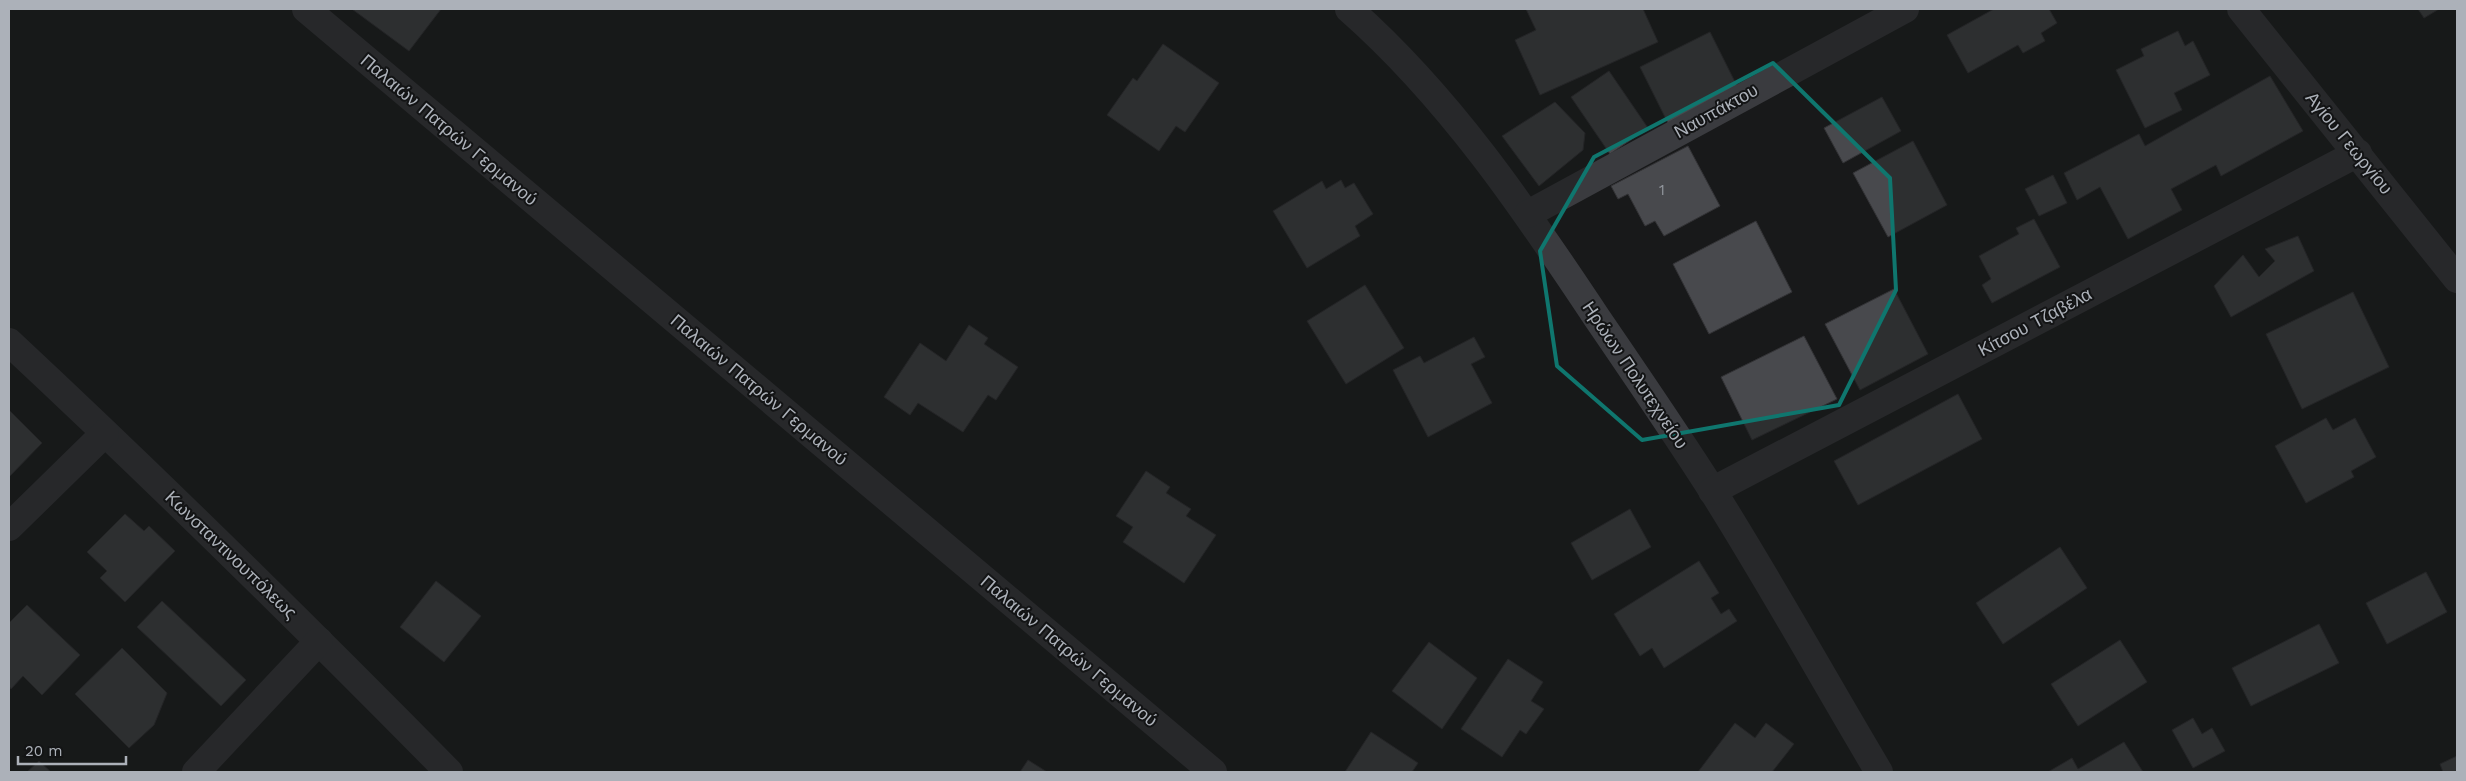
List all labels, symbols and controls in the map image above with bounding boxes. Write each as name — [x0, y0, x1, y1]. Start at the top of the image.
street label: Παλαιών Πατρών Γερμανού — [357, 49, 542, 210]
street label: Ναυπάκτου — [1670, 79, 1761, 142]
street label: Αγίου Γεωργίου — [2302, 87, 2397, 198]
house number: 1 — [1659, 181, 1665, 199]
street label: Κίτσου Τζαβέλα — [1974, 283, 2095, 360]
street label: Ηρώων Πολυτεχνείου — [1578, 297, 1692, 452]
street label: Παλαιών Πατρών Γερμανού — [667, 309, 852, 470]
street label: Κωνσταντινουπόλεως — [161, 486, 302, 623]
street label: Παλαιών Πατρών Γερμανού — [977, 570, 1162, 731]
scale bar — [18, 734, 125, 766]
text: 20 m — [25, 742, 63, 760]

